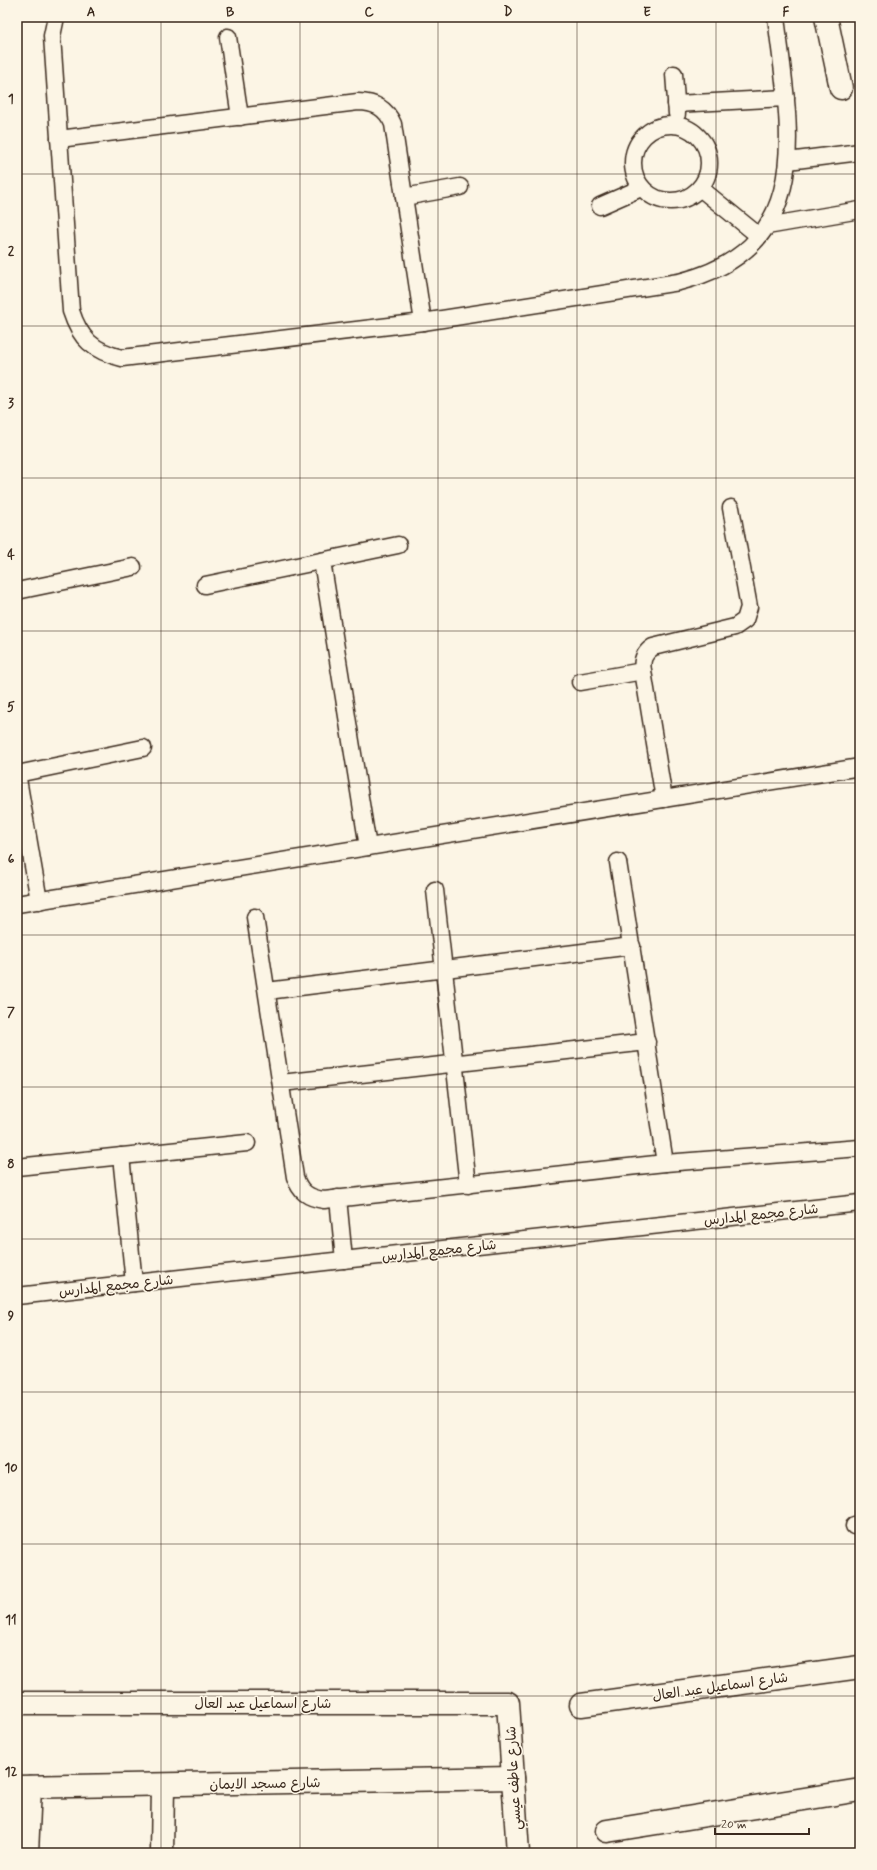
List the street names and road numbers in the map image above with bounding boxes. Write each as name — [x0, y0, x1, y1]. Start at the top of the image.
street label: شارع مجمع المدارس — [703, 1200, 819, 1231]
street label: شارع مجمع المدارس — [381, 1236, 497, 1267]
street label: شارع مجمع المدارس — [58, 1271, 174, 1302]
street label: شارع اسماعيل عبد العال — [651, 1669, 789, 1705]
street label: شارع اسماعيل عبد العال — [195, 1695, 331, 1713]
street label: شارع عاطف عيسي — [502, 1725, 529, 1830]
street label: شارع مسجد الايمان — [209, 1774, 321, 1794]

